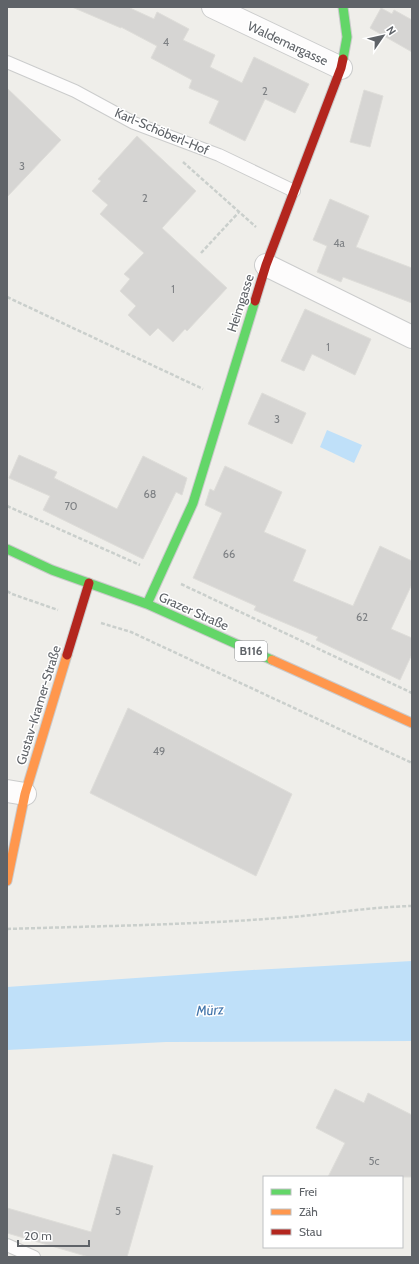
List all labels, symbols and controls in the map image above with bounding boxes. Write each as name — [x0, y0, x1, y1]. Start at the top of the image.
north arrow — [363, 16, 403, 56]
street label: Waldemargasse — [245, 17, 331, 69]
text: N — [383, 23, 399, 38]
house number: 4 — [163, 35, 170, 49]
house number: 2 — [262, 84, 268, 98]
street label: Karl-Schöberl-Hof — [112, 104, 212, 158]
house number: 3 — [19, 159, 25, 173]
house number: 2 — [142, 191, 148, 205]
house number: 4a — [333, 236, 346, 250]
street label: Heimgasse — [223, 272, 257, 334]
house number: 1 — [171, 282, 175, 296]
house number: 1 — [326, 340, 330, 354]
house number: 3 — [274, 412, 280, 426]
house number: 68 — [144, 487, 156, 501]
house number: 70 — [64, 499, 78, 513]
house number: 66 — [223, 547, 235, 561]
street label: Grazer Straße — [157, 588, 232, 634]
house number: 62 — [356, 610, 368, 624]
road number: B116 — [235, 641, 267, 661]
street label: Gustav-Kramer-Straße — [12, 643, 64, 767]
house number: 49 — [153, 744, 165, 758]
water label: Mürz — [195, 1000, 225, 1020]
house number: 5c — [369, 1154, 379, 1168]
legend — [263, 1176, 403, 1248]
text: Frei — [299, 1184, 317, 1199]
house number: 5 — [115, 1204, 121, 1218]
text: Zäh — [299, 1204, 318, 1219]
scale bar — [18, 1222, 89, 1248]
text: Stau — [299, 1224, 322, 1239]
text: 20 m — [24, 1228, 52, 1243]

